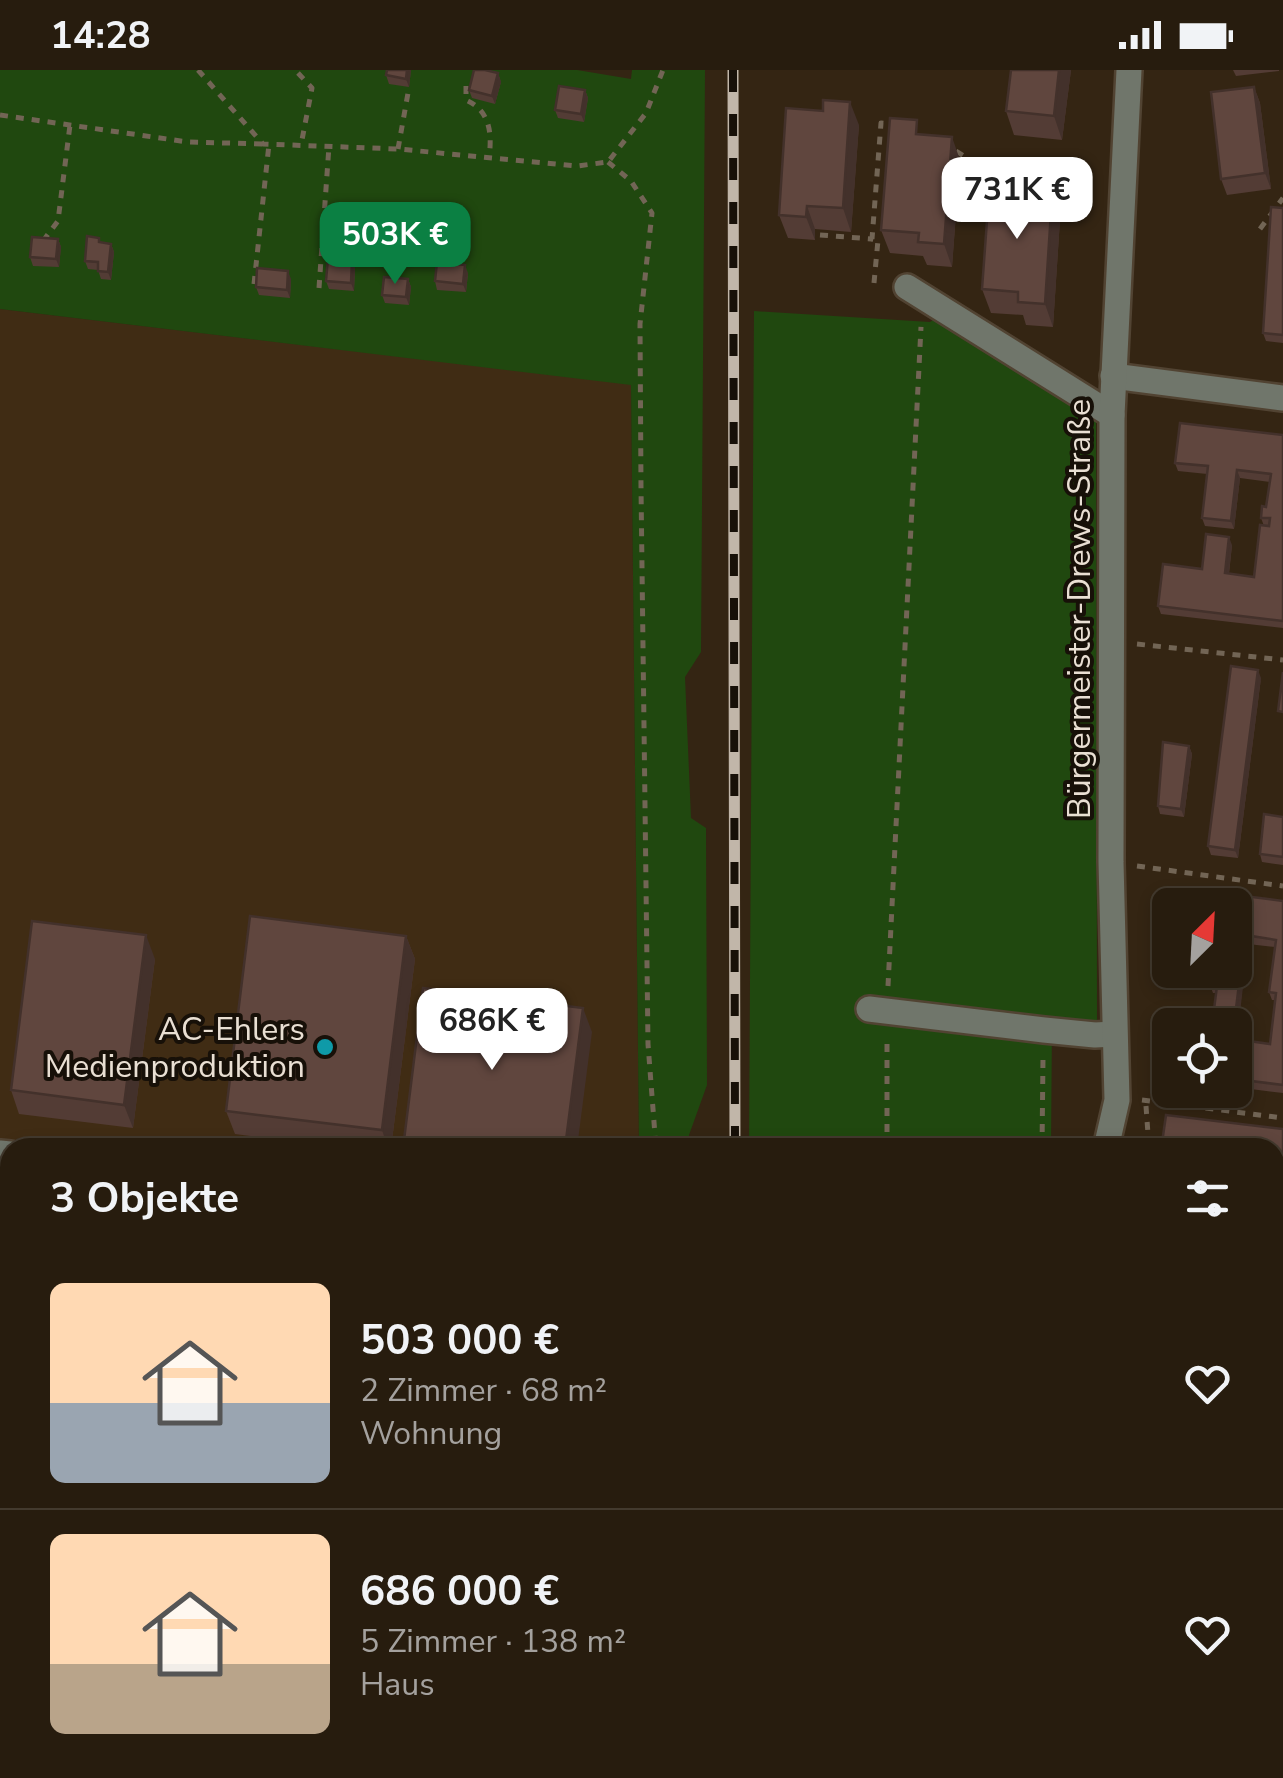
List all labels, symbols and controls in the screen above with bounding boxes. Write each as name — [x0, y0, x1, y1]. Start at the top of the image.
text: 14:28 — [50, 10, 151, 61]
pin: 731K € — [936, 157, 1098, 242]
text: 731K € — [964, 168, 1070, 211]
pin: 503K € — [314, 202, 476, 287]
text: 503K € — [342, 213, 448, 256]
street label: Bürgermeister-Drews-Straße — [1058, 399, 1101, 819]
north arrow — [1152, 888, 1252, 988]
map controls — [1152, 888, 1252, 1108]
pin: 686K € — [411, 988, 573, 1073]
text: 686K € — [439, 999, 545, 1042]
place label: AC-Ehlers Medienproduktion — [45, 1008, 305, 1088]
button: locate — [1152, 1008, 1252, 1108]
marker: AC-Ehlers Medienproduktion — [314, 1036, 336, 1058]
text: 3 Objekte — [50, 1170, 239, 1227]
icon: filters — [1180, 1171, 1235, 1226]
text: 503 000 € — [360, 1312, 559, 1369]
icon: home — [130, 1323, 250, 1443]
icon: heart — [1180, 1356, 1235, 1411]
text: 2 Zimmer · 68 m² — [360, 1369, 607, 1412]
text: Wohnung — [360, 1412, 502, 1455]
text: 686 000 € — [360, 1563, 559, 1620]
icon: home — [130, 1574, 250, 1694]
icon: heart — [1180, 1607, 1235, 1662]
text: 5 Zimmer · 138 m² — [360, 1620, 626, 1663]
text: Haus — [360, 1663, 435, 1706]

